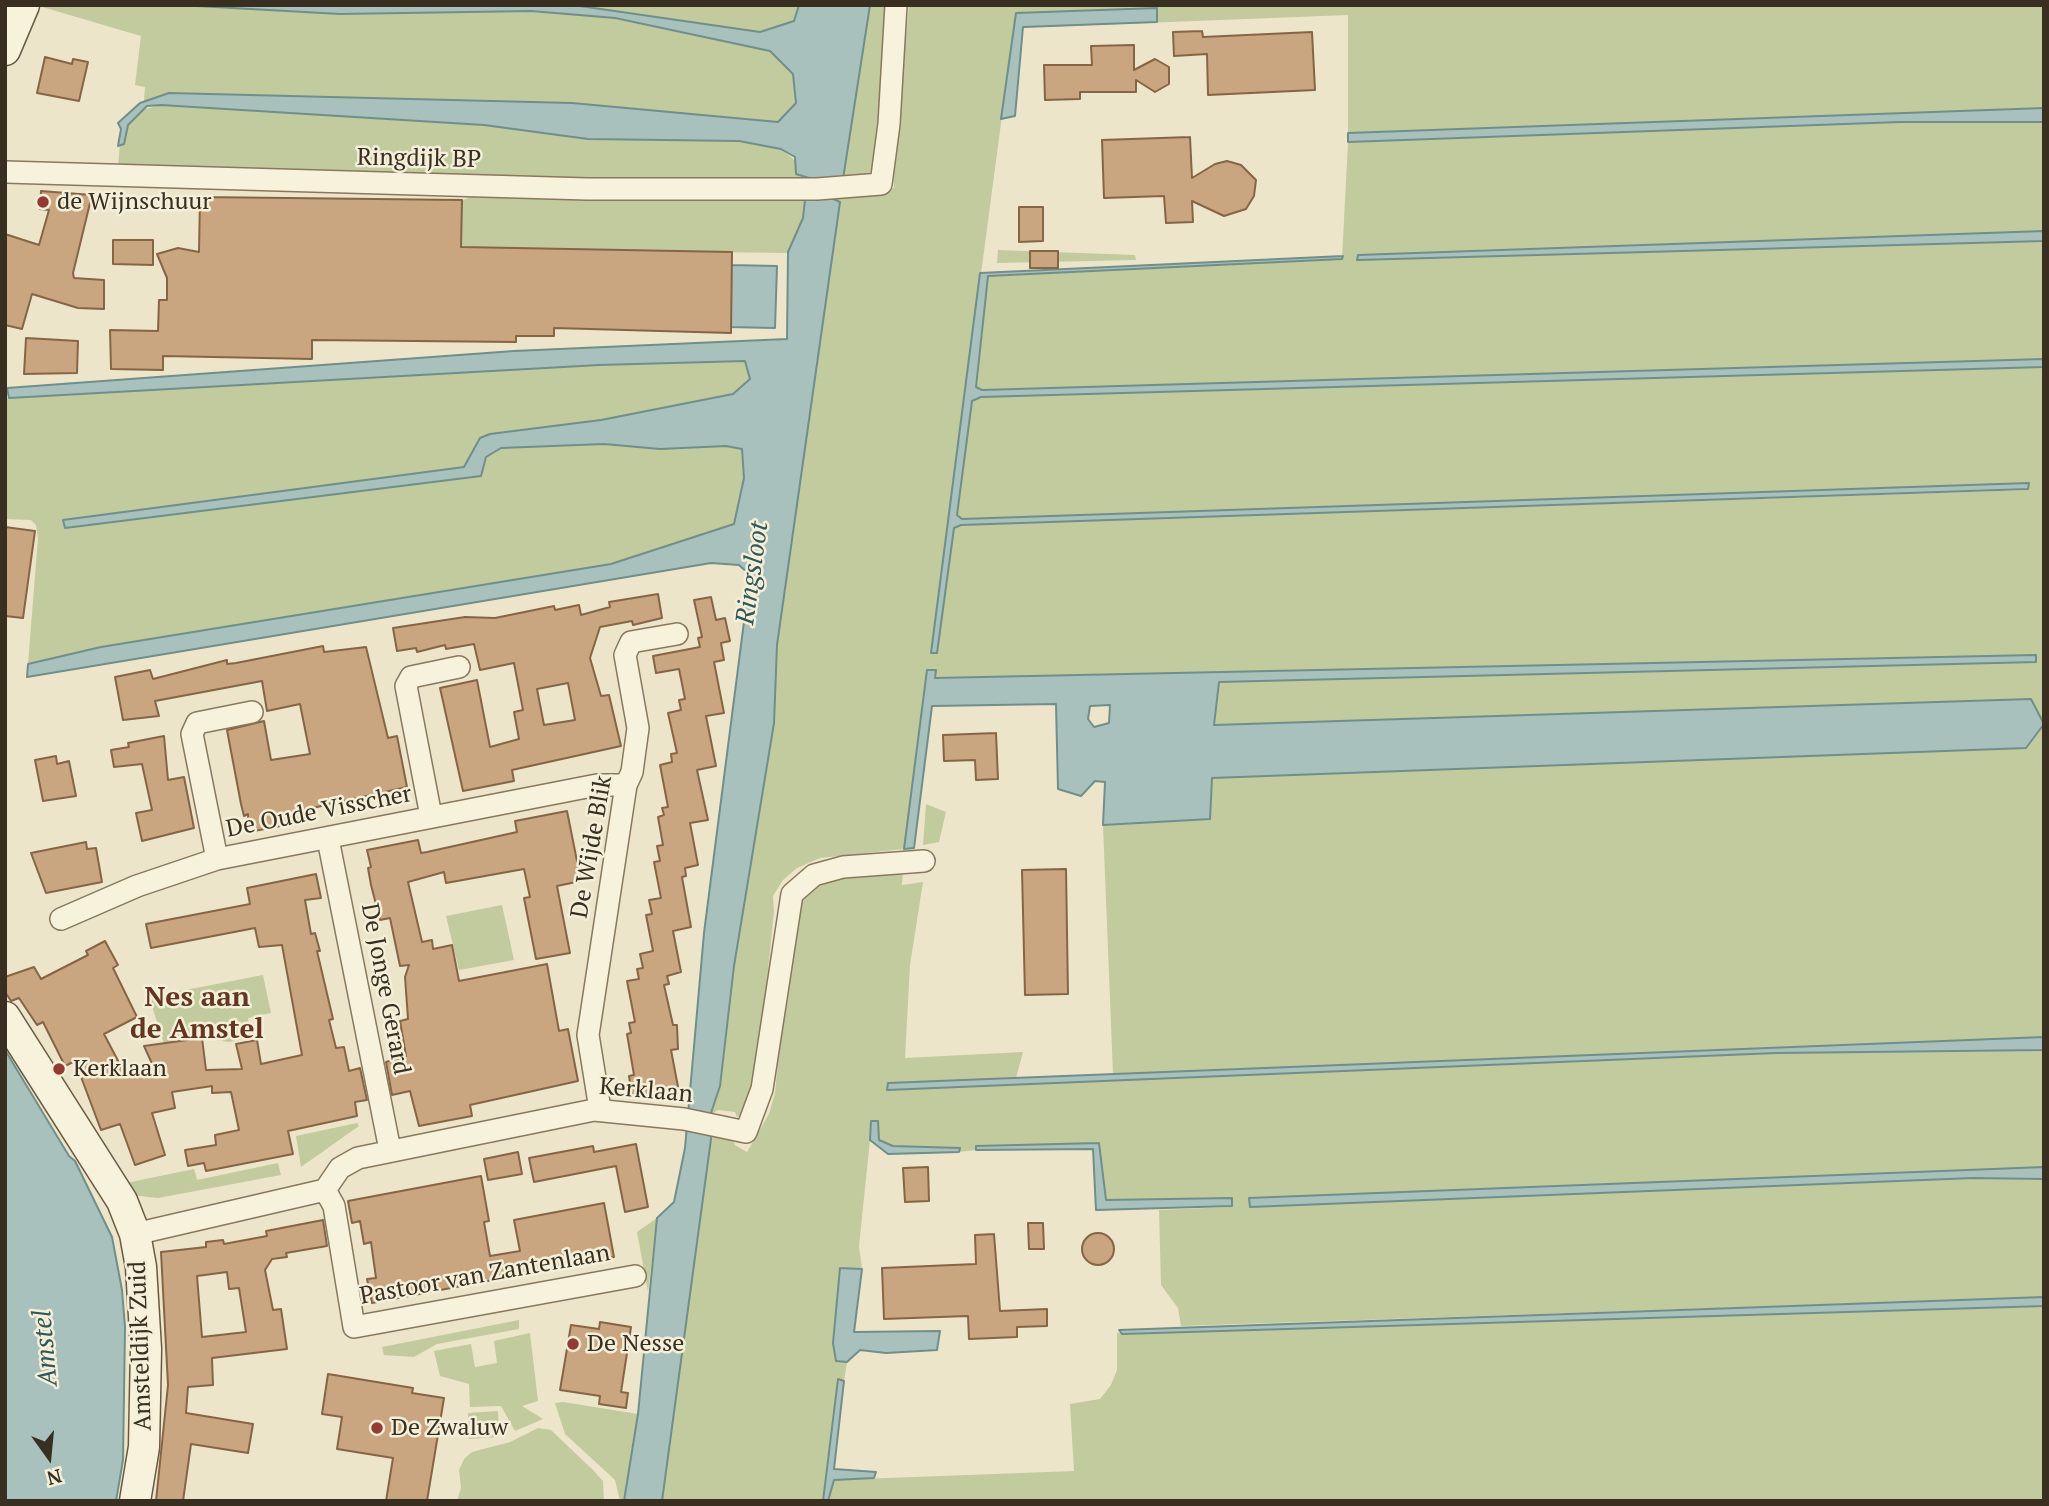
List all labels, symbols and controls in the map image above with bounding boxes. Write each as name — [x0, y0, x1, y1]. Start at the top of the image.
street label: Ringdijk BP — [357, 144, 481, 174]
place label: de Wijnschuur — [57, 188, 211, 216]
marker: de Wijnschuur — [35, 194, 51, 210]
water label: Ringsloot — [730, 519, 776, 627]
street label: De Wijde Blik — [565, 773, 619, 921]
street label: De Oude Visscher — [224, 780, 414, 844]
street label: De Jonge Gerard — [354, 901, 416, 1077]
district label: Nes aan de Amstel — [130, 981, 264, 1047]
place label: Kerklaan — [73, 1055, 167, 1083]
marker: Kerklaan — [51, 1061, 67, 1077]
street label: Kerklaan — [598, 1073, 694, 1109]
street label: Pastoor van Zantenlaan — [358, 1239, 612, 1311]
street label: Amsteldijk Zuid — [124, 1260, 158, 1432]
water label: Amstel — [27, 1309, 65, 1387]
place label: De Nesse — [587, 1330, 684, 1358]
marker: De Nesse — [565, 1336, 581, 1352]
place label: De Zwaluw — [391, 1414, 508, 1442]
marker: De Zwaluw — [369, 1420, 385, 1436]
north arrow — [14, 1422, 84, 1492]
text: N — [44, 1464, 65, 1492]

